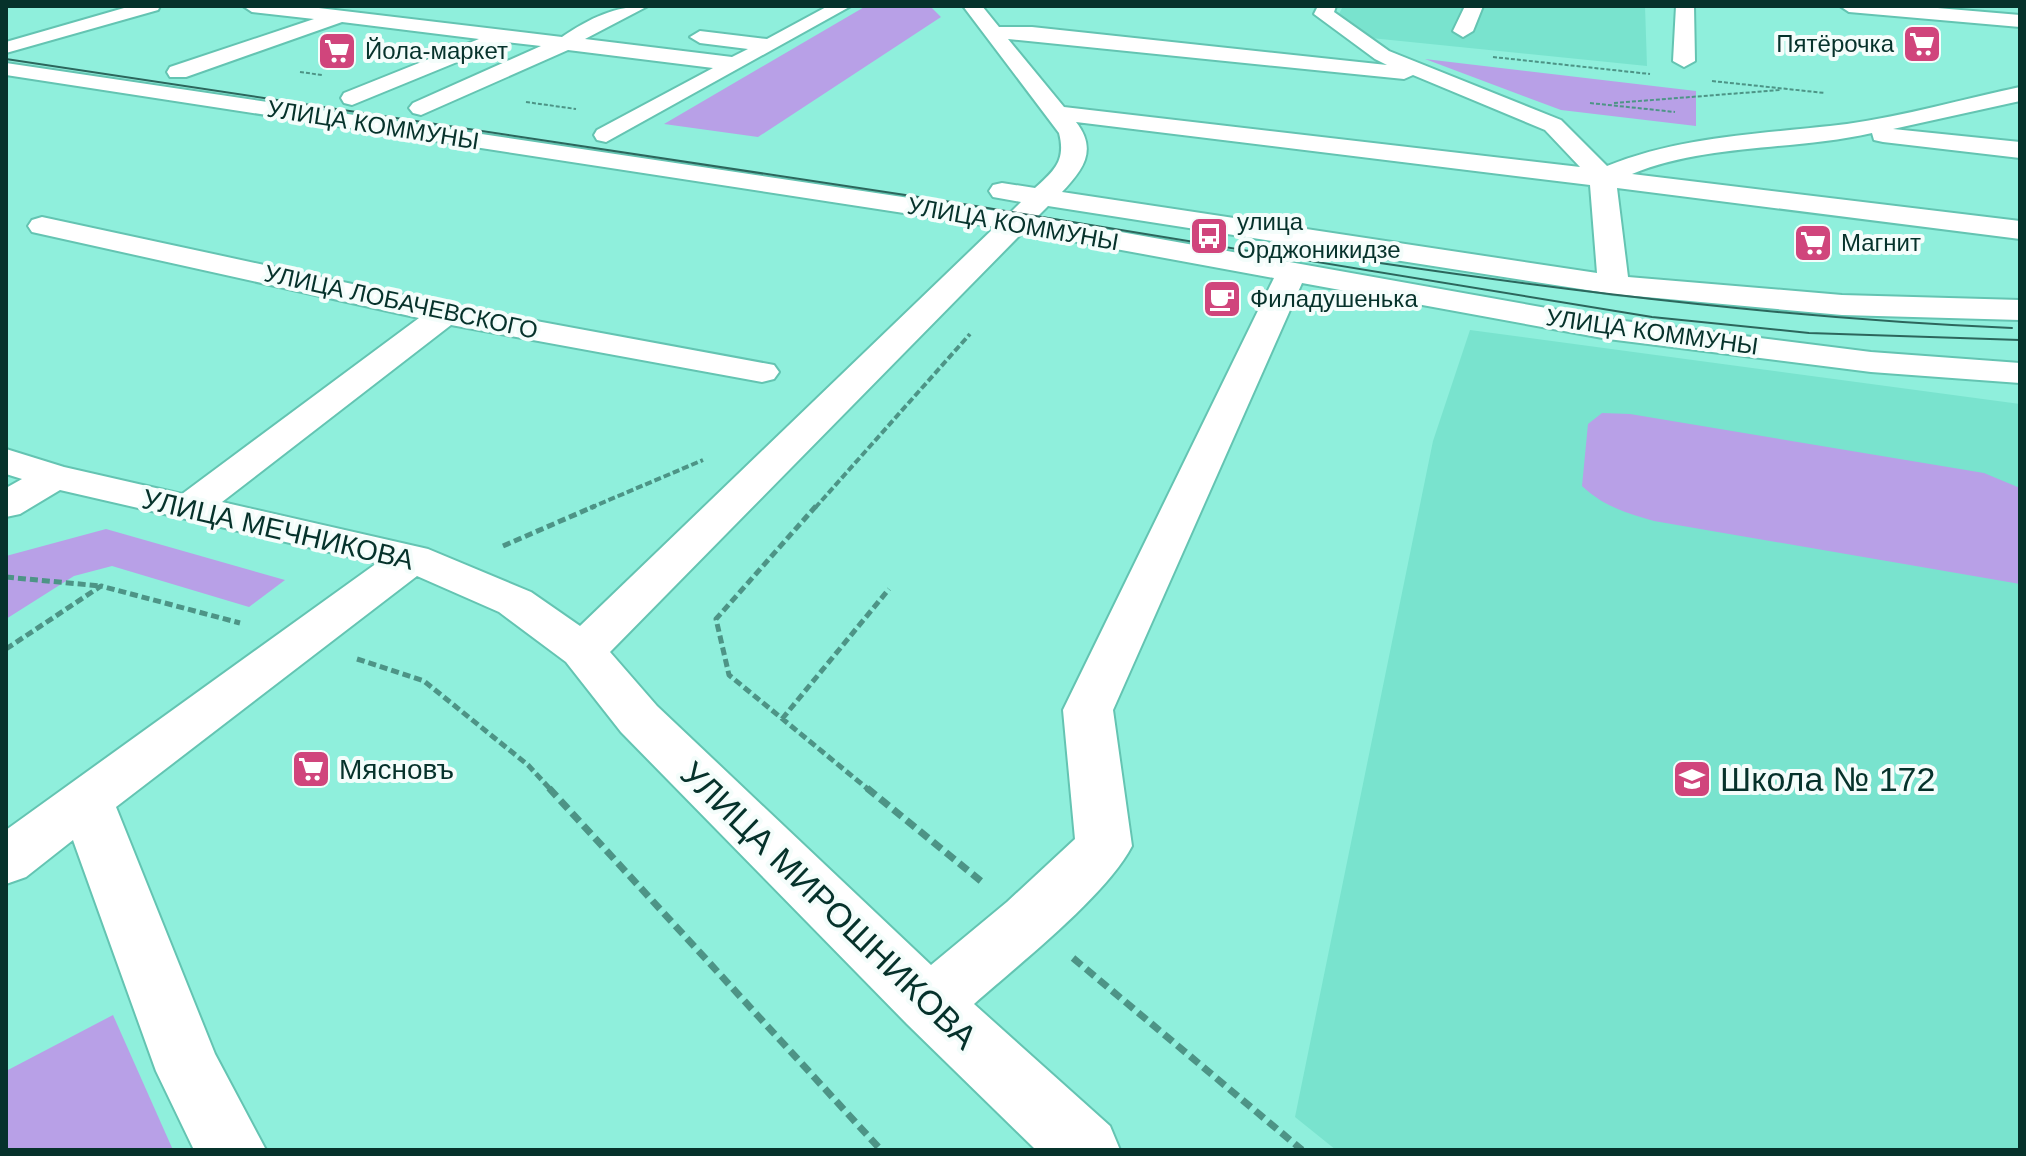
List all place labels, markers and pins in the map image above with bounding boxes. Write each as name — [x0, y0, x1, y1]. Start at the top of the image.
supermarket icon: Пятёрочка — [1901, 23, 1943, 65]
supermarket icon: Йола-маркет — [316, 30, 358, 72]
place label: Пятёрочка — [1776, 30, 1895, 57]
place label: Йола-маркет — [365, 37, 508, 64]
place label: улица Орджоникидзе — [1237, 208, 1401, 263]
bus stop icon: улица Орджоникидзе — [1188, 215, 1230, 257]
supermarket icon: Магнит — [1792, 222, 1834, 264]
place label: Магнит — [1841, 229, 1921, 256]
cafe icon: Филадушенька — [1201, 278, 1243, 320]
place label: Филадушенька — [1250, 285, 1418, 312]
supermarket icon: Мясновъ — [290, 748, 332, 790]
place label: Мясновъ — [339, 754, 454, 785]
school or university icon: Школа № 172 — [1671, 758, 1713, 800]
place label: Школа № 172 — [1720, 760, 1935, 798]

